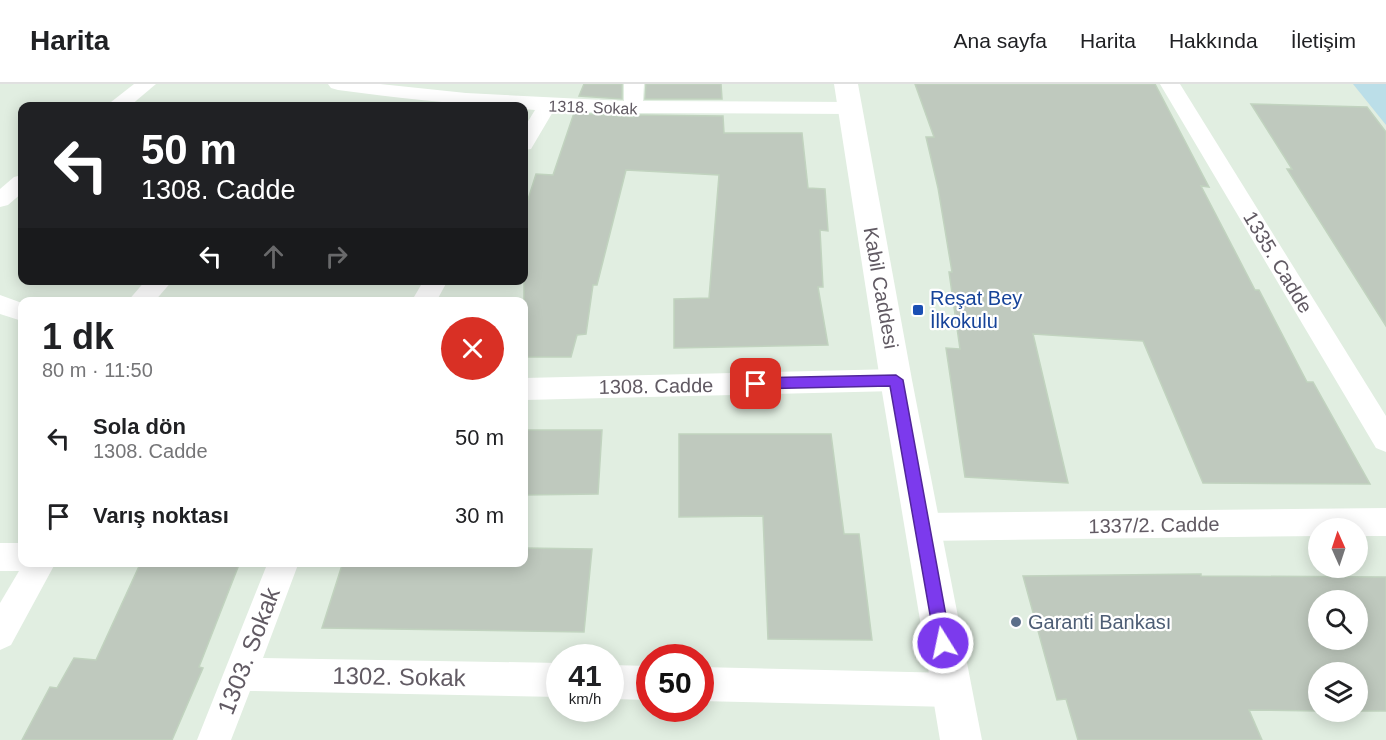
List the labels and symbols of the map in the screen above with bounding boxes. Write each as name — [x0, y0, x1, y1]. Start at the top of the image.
street label: 1318. Sokak — [548, 97, 639, 118]
street label: 1335. Cadde — [1239, 207, 1317, 317]
street label: Kabil Caddesi — [859, 225, 903, 351]
place label: Reşat Bey İlkokulu — [930, 287, 1022, 332]
marker: Reşat Bey İlkokulu — [911, 303, 925, 317]
pin — [730, 358, 781, 409]
street label: 1308. Cadde — [599, 374, 713, 398]
street label: 1337/2. Cadde — [1088, 513, 1220, 537]
north arrow — [1308, 518, 1368, 578]
street label: 1303. Sokak — [212, 583, 285, 718]
position arrow — [911, 611, 975, 675]
place label: Garanti Bankası — [1028, 611, 1171, 633]
marker: Garanti Bankası — [1009, 615, 1023, 629]
speed limit sign: 50 — [636, 644, 714, 722]
street label: 1302. Sokak — [332, 662, 467, 691]

